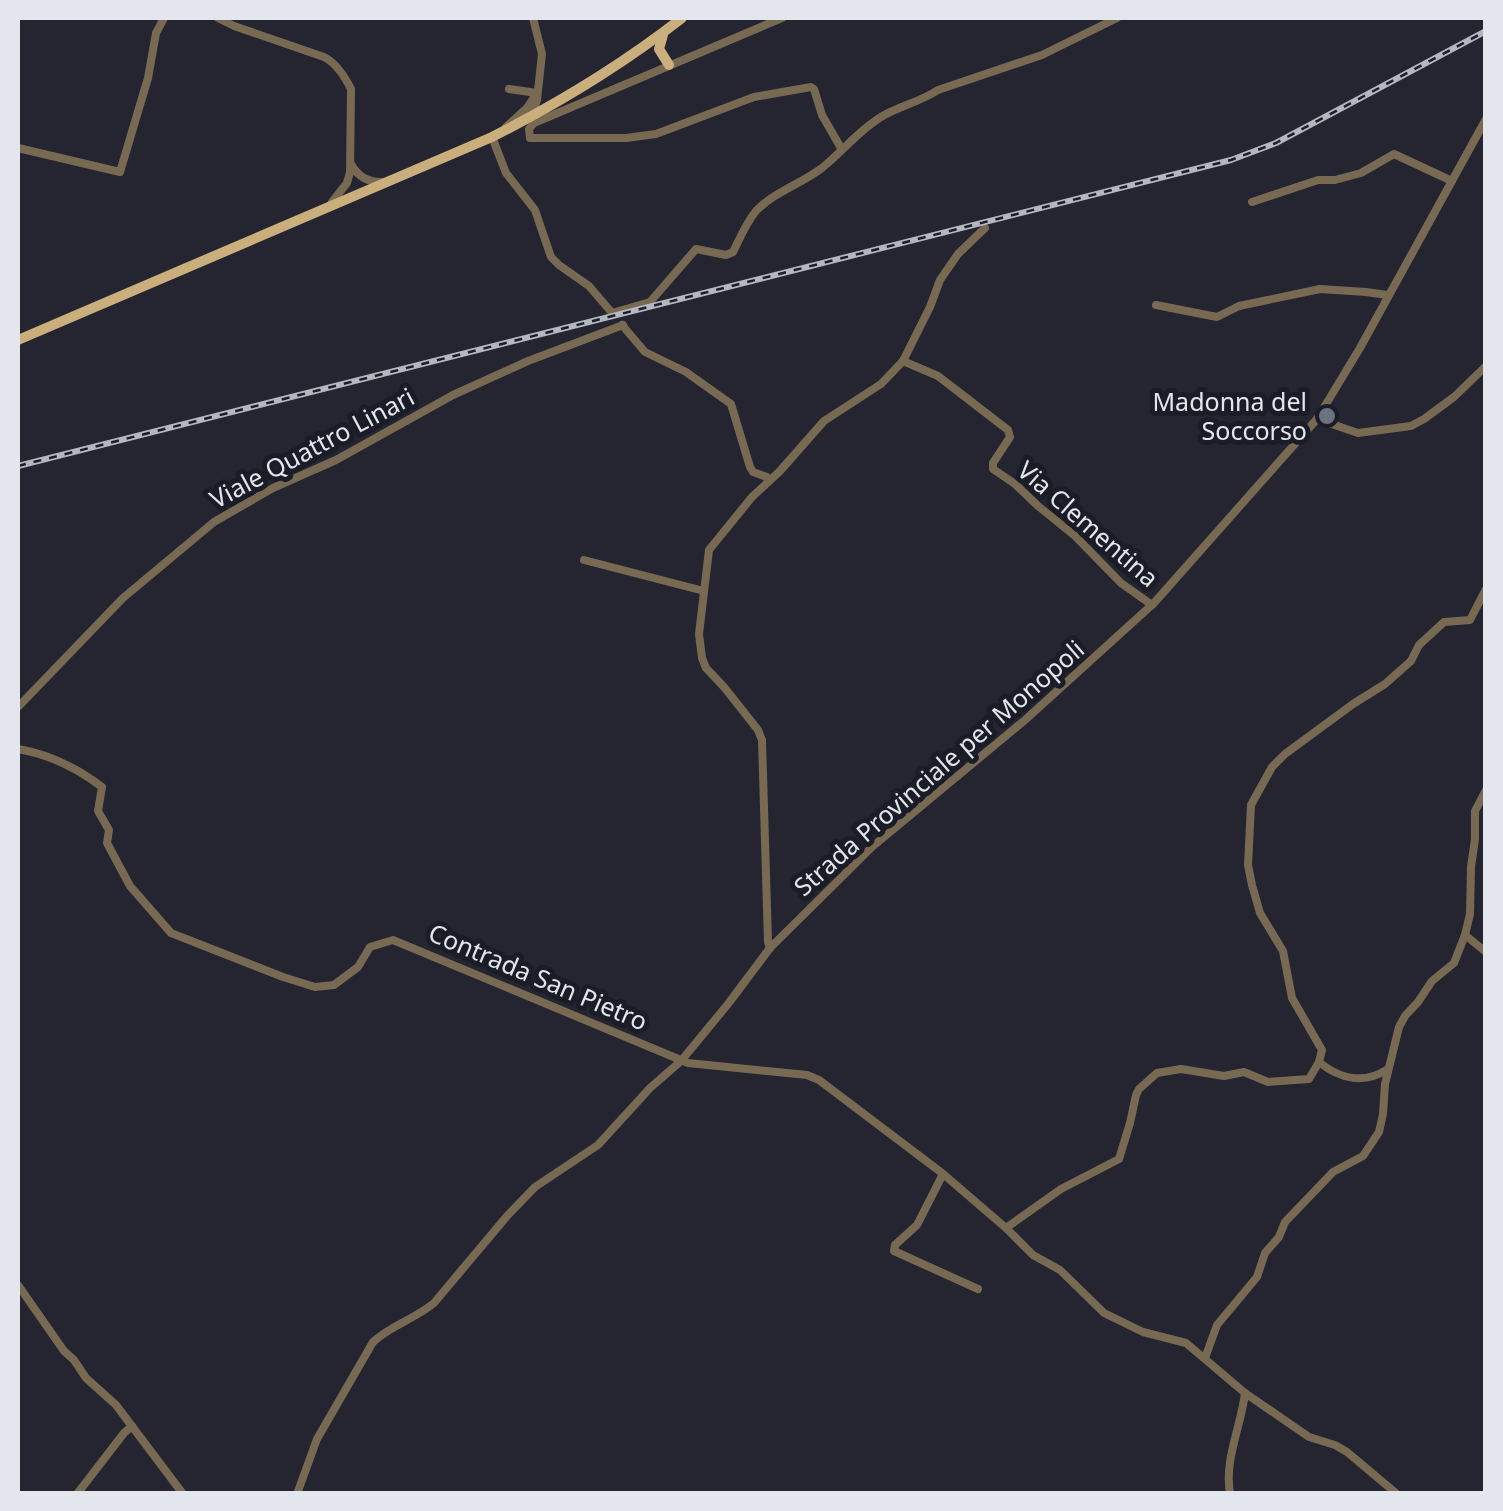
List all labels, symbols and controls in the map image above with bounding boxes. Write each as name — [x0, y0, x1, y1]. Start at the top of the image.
street label: Viale Quattro Linari — [203, 379, 420, 515]
place label: Madonna del Soccorso — [1152, 384, 1307, 447]
marker: Madonna del Soccorso — [1316, 405, 1338, 427]
street label: Via Clementina — [1011, 453, 1166, 594]
street label: Strada Provinciale per Monopoli — [786, 632, 1091, 903]
street label: Contrada San Pietro — [424, 915, 653, 1038]

